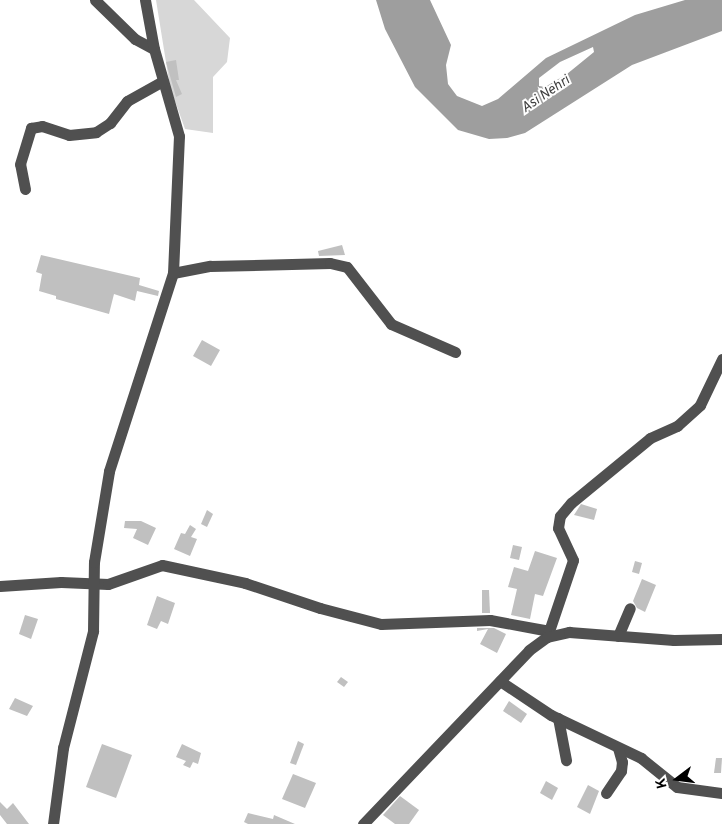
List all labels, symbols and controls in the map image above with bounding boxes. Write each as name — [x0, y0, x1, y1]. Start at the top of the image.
water label: Asi Nehri — [519, 73, 573, 117]
north arrow — [652, 754, 702, 804]
text: K — [653, 776, 672, 790]

